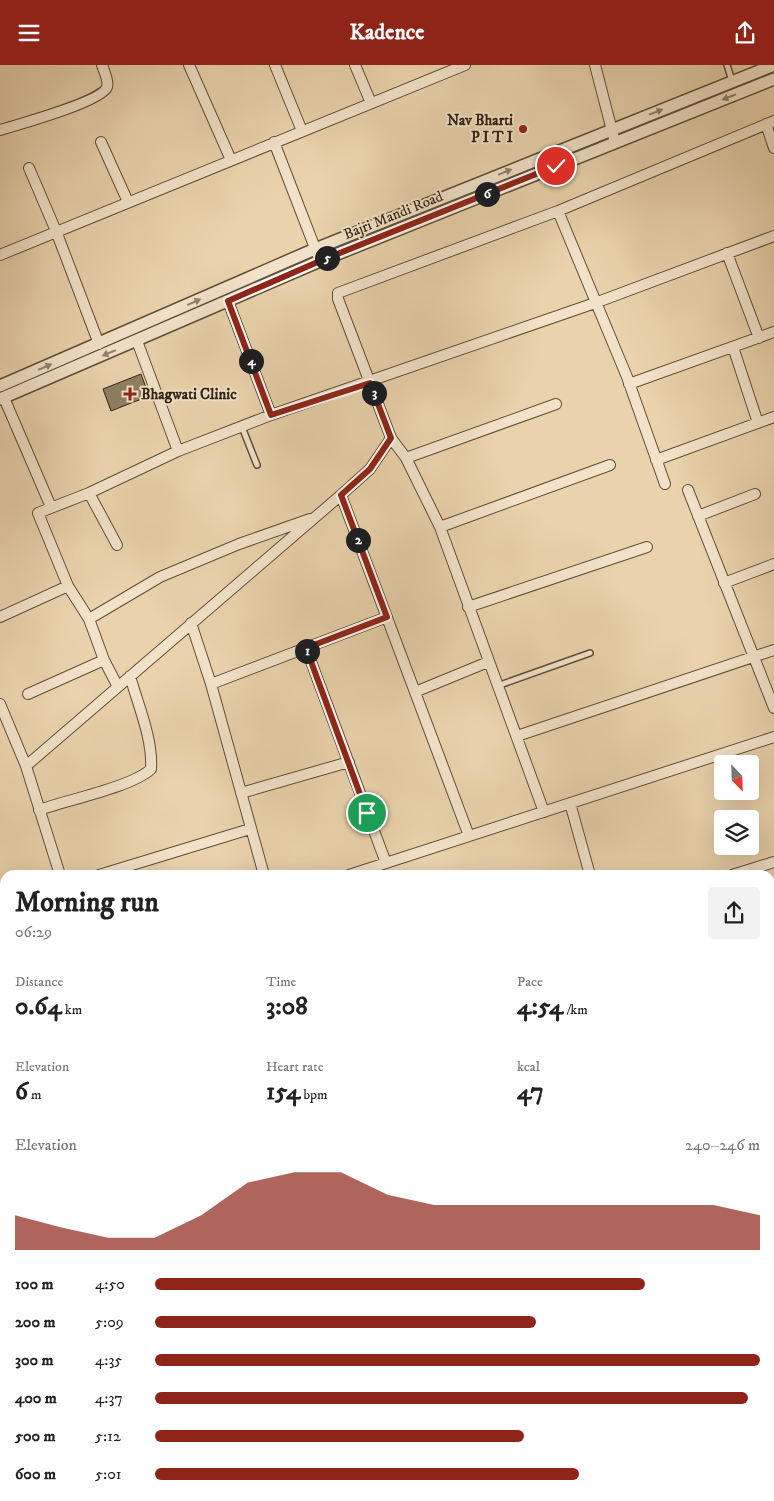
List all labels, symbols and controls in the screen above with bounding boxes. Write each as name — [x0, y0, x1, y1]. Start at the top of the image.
icon: menu — [15, 19, 43, 47]
text: Kadence — [350, 19, 424, 46]
icon: share — [731, 19, 759, 47]
one-way arrow — [721, 94, 736, 101]
one-way arrow — [649, 108, 664, 116]
place label: Nav Bharti P I T I — [447, 111, 513, 147]
marker: Nav Bharti P I T I — [517, 123, 529, 135]
pin — [535, 145, 577, 187]
icon: check — [542, 152, 570, 180]
one-way arrow — [498, 168, 513, 176]
pin: 6 — [474, 181, 500, 207]
text: 6 — [484, 185, 491, 203]
street label: Bajri Mandi Road — [341, 187, 446, 244]
pin: 5 — [314, 245, 340, 271]
text: 5 — [324, 249, 331, 267]
one-way arrow — [187, 298, 201, 306]
pin: 4 — [238, 349, 264, 373]
one-way arrow — [102, 350, 117, 357]
text: 4 — [247, 352, 256, 370]
one-way arrow — [38, 362, 52, 370]
pin: 3 — [362, 381, 386, 405]
text: 3 — [372, 384, 377, 402]
place label: Bhagwati Clinic — [141, 385, 237, 404]
marker: Bhagwati Clinic — [123, 387, 137, 401]
pin: 2 — [346, 527, 370, 553]
text: 2 — [355, 531, 362, 549]
pin: 1 — [294, 639, 320, 663]
text: 1 — [305, 642, 310, 660]
north arrow — [714, 755, 759, 800]
map controls — [714, 755, 759, 855]
pin — [346, 792, 388, 834]
icon: arrive — [353, 799, 381, 827]
button: layers — [714, 810, 759, 855]
text: Morning run — [15, 885, 159, 920]
button: share — [708, 887, 760, 939]
text: 06:29 — [15, 922, 52, 942]
text: Distance — [15, 973, 63, 991]
text: Time — [266, 973, 296, 991]
text: Pace — [517, 973, 543, 991]
text: 0.64 — [15, 991, 62, 1022]
text: 3:08 — [266, 991, 308, 1022]
text: 4:54 — [517, 991, 563, 1022]
text: km — [62, 1001, 82, 1019]
text: /km — [563, 1001, 588, 1019]
text: Elevation — [15, 1058, 69, 1076]
text: Heart rate — [266, 1058, 323, 1076]
text: kcal — [517, 1058, 540, 1076]
text: 6 — [15, 1076, 28, 1107]
text: 154 — [266, 1076, 301, 1107]
text: 47 — [517, 1076, 544, 1107]
text: m — [28, 1086, 42, 1104]
text: bpm — [301, 1086, 328, 1104]
text: Elevation — [15, 1135, 77, 1155]
text: 240–246 m — [685, 1135, 760, 1155]
text: 100 m — [15, 1274, 54, 1294]
text: 4:50 — [95, 1274, 125, 1294]
text: 200 m — [15, 1312, 56, 1332]
text: 5:09 — [95, 1312, 124, 1332]
text: 300 m — [15, 1350, 54, 1370]
text: 4:35 — [95, 1350, 122, 1370]
text: 400 m — [15, 1388, 57, 1408]
text: 4:37 — [95, 1388, 123, 1408]
text: 500 m — [15, 1426, 56, 1446]
text: 5:12 — [95, 1426, 121, 1446]
text: 600 m — [15, 1464, 56, 1484]
text: 5:01 — [95, 1464, 122, 1484]

